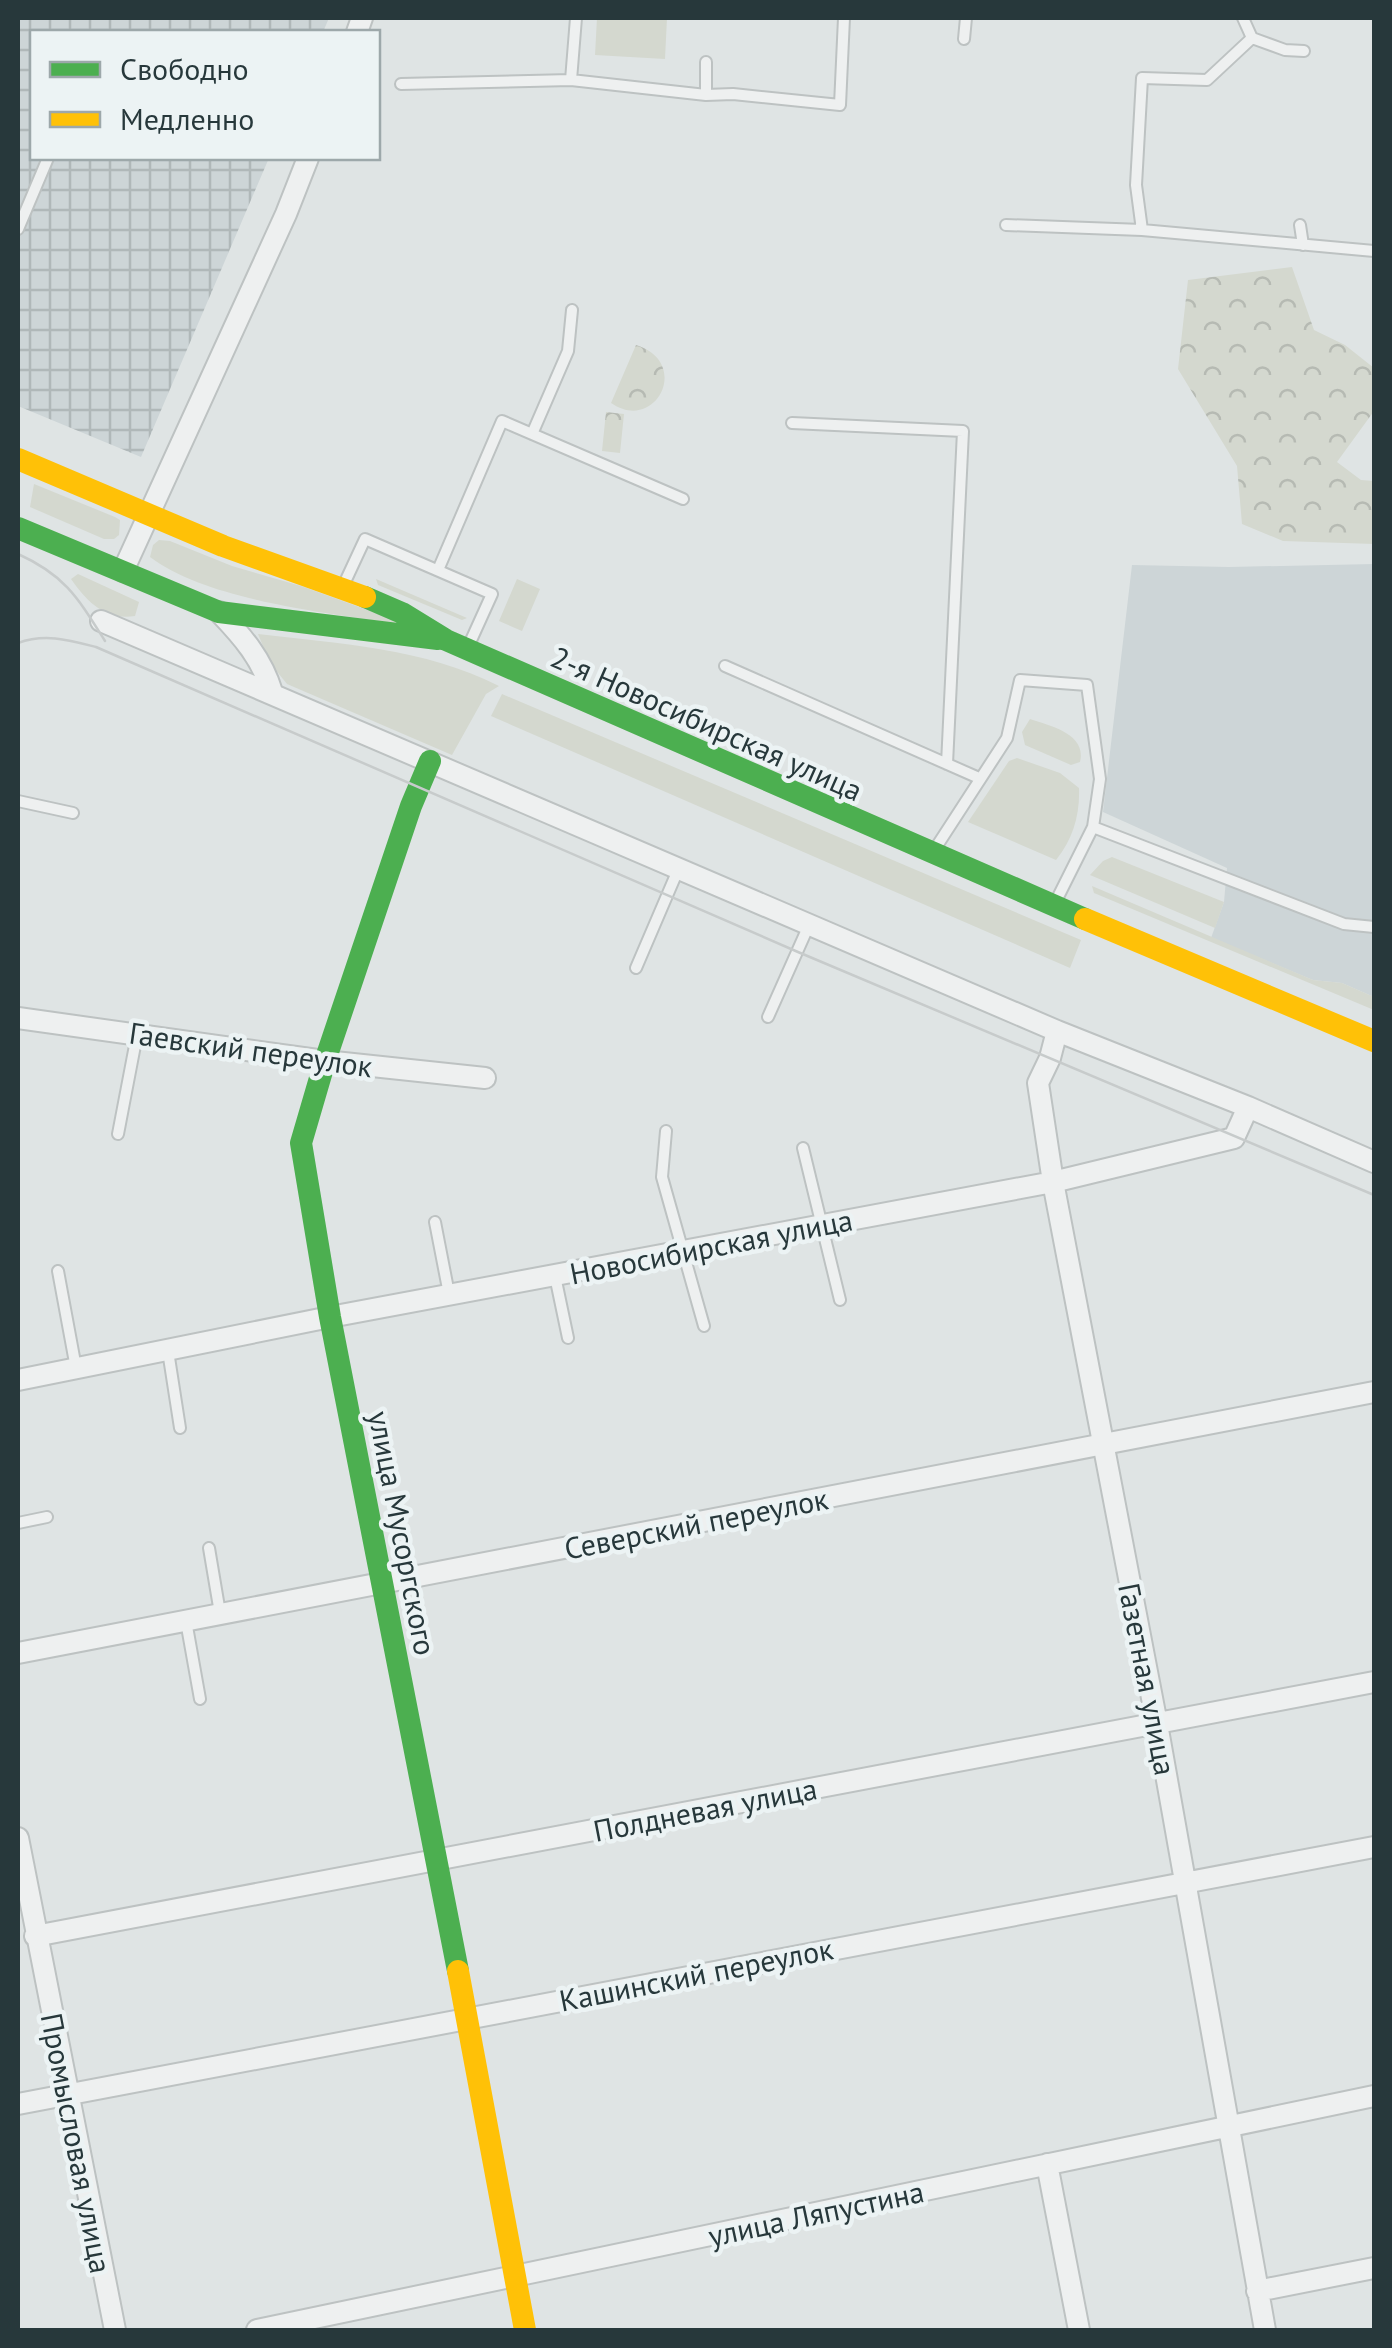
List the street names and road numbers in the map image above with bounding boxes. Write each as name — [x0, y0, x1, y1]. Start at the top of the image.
street label: 2-я Новосибирская улица — [545, 637, 869, 809]
street label: Гаевский переулок — [127, 1013, 376, 1085]
street label: Новосибирская улица — [566, 1199, 856, 1293]
street label: улица Мусоргского — [360, 1408, 446, 1658]
street label: Северский переулок — [561, 1478, 832, 1568]
street label: Газетная улица — [1110, 1580, 1186, 1778]
street label: Полдневая улица — [590, 1768, 820, 1850]
street label: Кашинский переулок — [556, 1928, 837, 2020]
street label: Промысловая улица — [33, 2010, 121, 2276]
street label: улица Ляпустина — [705, 2171, 927, 2255]

